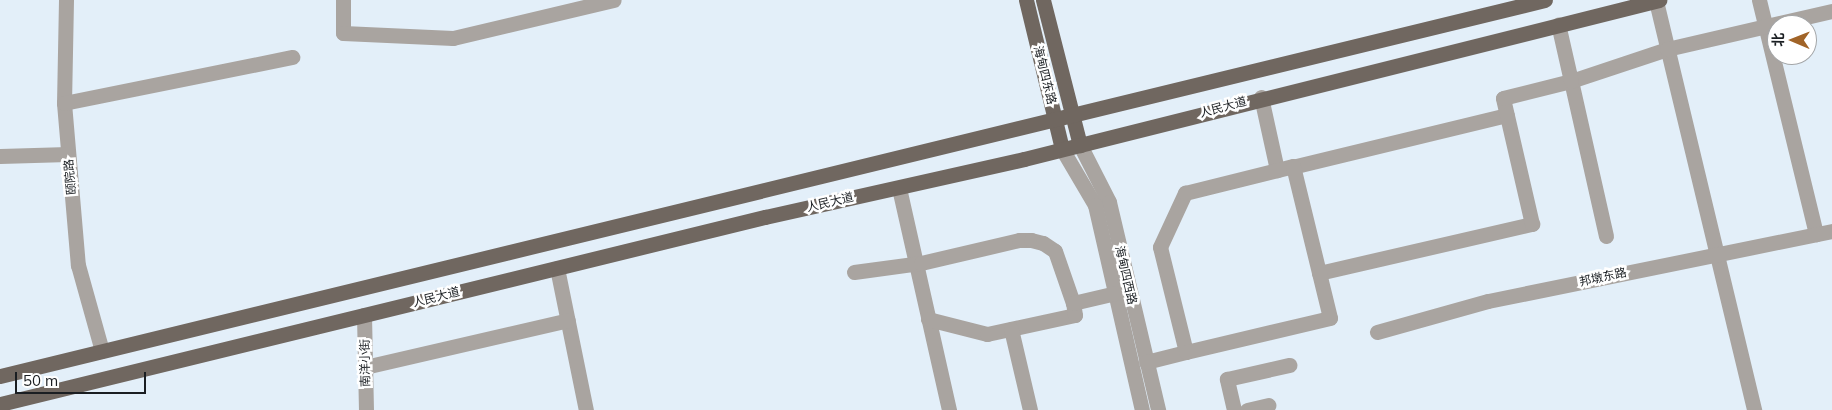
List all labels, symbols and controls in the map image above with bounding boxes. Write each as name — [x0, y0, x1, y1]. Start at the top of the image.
north arrow — [1767, 15, 1817, 65]
text: 北 — [1769, 33, 1787, 47]
street label: 海甸四东路 — [1031, 44, 1059, 106]
street label: 人民大道 — [1198, 94, 1248, 120]
street label: 颐院路 — [61, 158, 79, 196]
street label: 人民大道 — [805, 190, 855, 214]
street label: 海甸四西路 — [1112, 244, 1140, 306]
street label: 邦墩东路 — [1578, 265, 1628, 289]
street label: 人民大道 — [411, 284, 461, 310]
street label: 南洋小街 — [357, 339, 373, 387]
scale bar — [18, 362, 149, 394]
text: 50 m — [23, 371, 58, 390]

